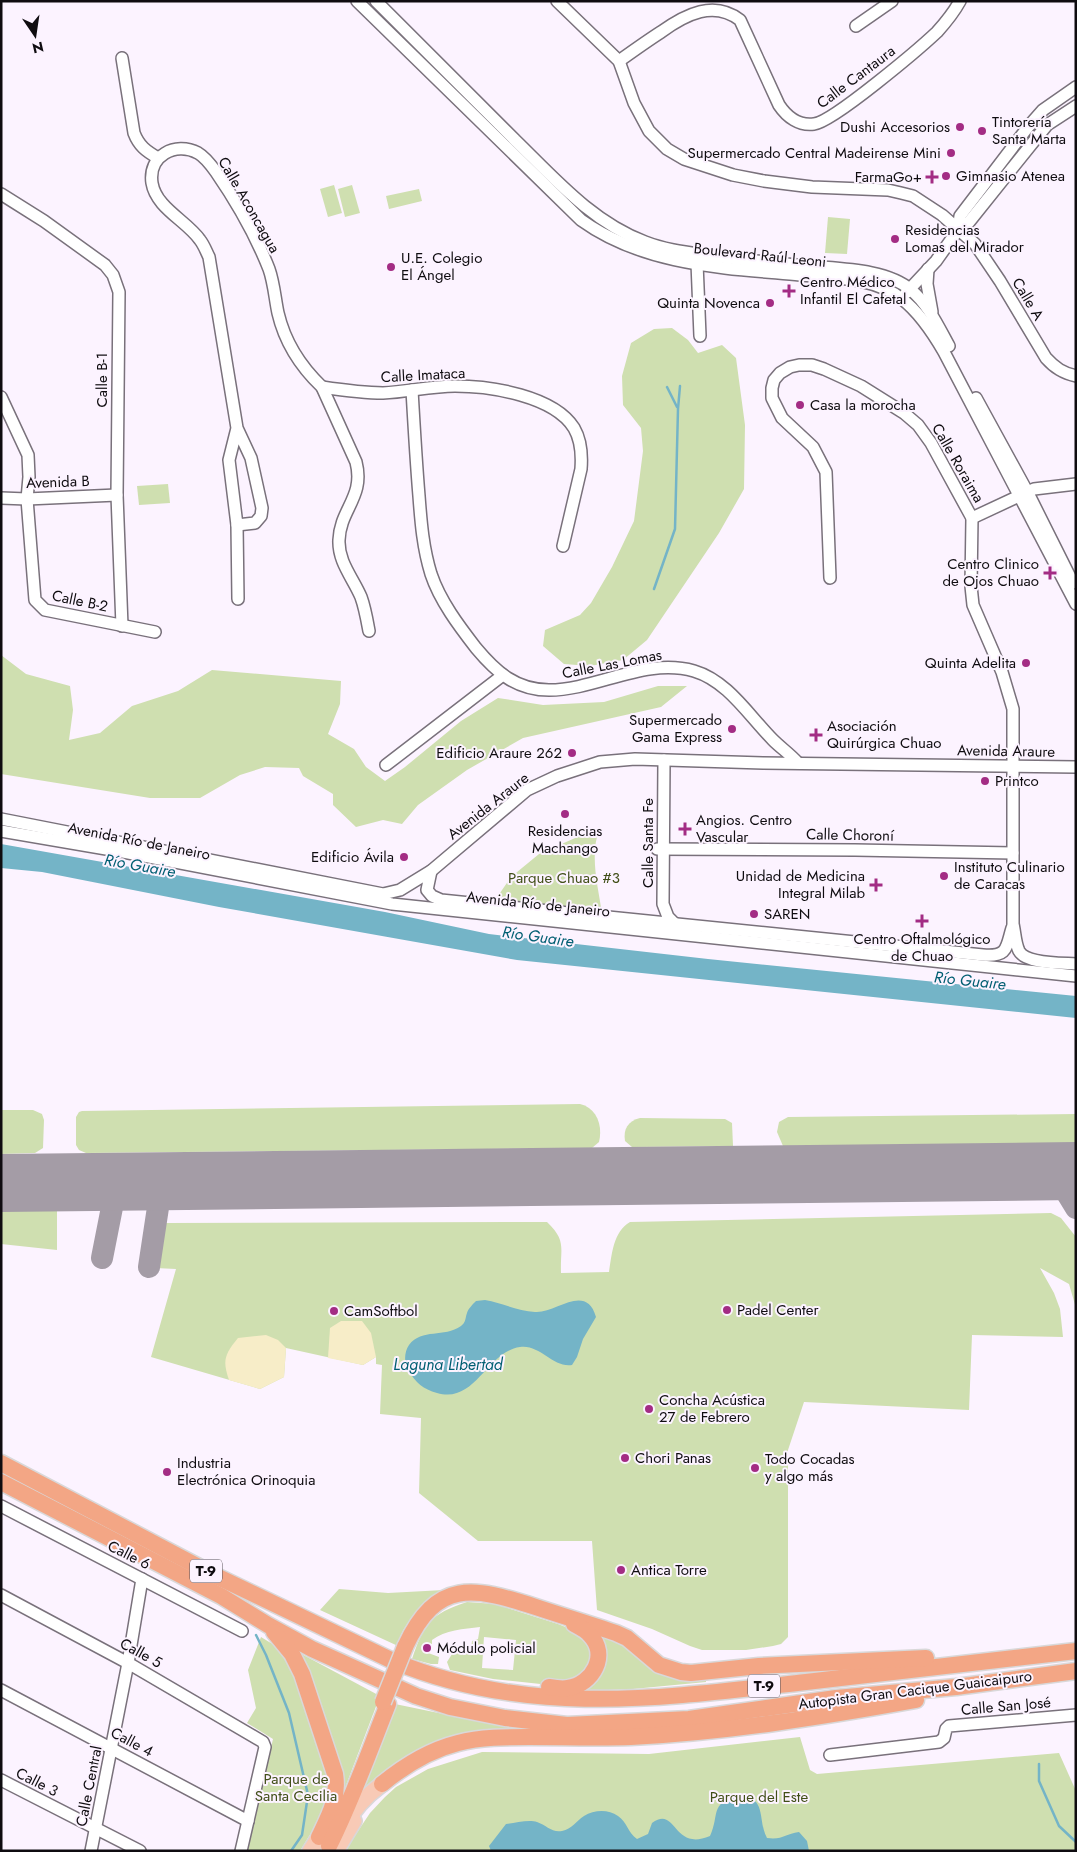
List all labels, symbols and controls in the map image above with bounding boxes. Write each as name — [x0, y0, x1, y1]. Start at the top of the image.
north arrow — [10, 10, 60, 60]
text: N — [30, 37, 46, 59]
street label: Calle Cantaura — [812, 40, 900, 114]
place label: Tintorería Santa Marta — [992, 111, 1066, 150]
place label: Dushi Accesorios — [840, 116, 950, 138]
marker: Dushi Accesorios — [954, 121, 966, 133]
marker: Tintorería Santa Marta — [976, 125, 988, 137]
place label: Supermercado Central Madeirense Mini — [688, 142, 941, 164]
marker: Supermercado Central Madeirense Mini — [945, 147, 957, 159]
street label: Calle Aconcagua — [213, 153, 285, 257]
place label: Gimnasio Atenea — [956, 165, 1065, 187]
place label: FarmaGo+ — [855, 166, 922, 188]
marker: Gimnasio Atenea — [940, 170, 952, 182]
marker: FarmaGo+ — [926, 171, 938, 183]
place label: Residencias Lomas del Mirador — [905, 219, 1025, 258]
marker: Residencias Lomas del Mirador — [889, 233, 901, 245]
street label: Boulevard Raúl Leoni — [693, 237, 827, 273]
place label: U.E. Colegio El Ángel — [401, 247, 482, 286]
marker: U.E. Colegio El Ángel — [385, 261, 397, 273]
place label: Centro Médico Infantil El Cafetal — [800, 271, 906, 310]
street label: Calle A — [1007, 273, 1049, 325]
marker: Centro Médico Infantil El Cafetal — [782, 284, 796, 298]
place label: Quinta Novenca — [657, 292, 760, 314]
marker: Quinta Novenca — [764, 297, 776, 309]
street label: Calle B-1 — [91, 353, 113, 407]
street label: Calle Imataca — [380, 362, 466, 388]
place label: Casa la morocha — [810, 394, 916, 416]
marker: Casa la morocha — [794, 399, 806, 411]
street label: Calle Roraima — [926, 419, 990, 507]
street label: Avenida B — [26, 470, 90, 494]
place label: Centro Clinico de Ojos Chuao — [942, 553, 1039, 592]
marker: Centro Clinico de Ojos Chuao — [1043, 566, 1057, 580]
street label: Calle B-2 — [50, 584, 110, 618]
street label: Calle Las Lomas — [560, 644, 664, 684]
place label: Quinta Adelita — [925, 652, 1016, 674]
marker: Quinta Adelita — [1020, 657, 1032, 669]
place label: Supermercado Gama Express — [629, 709, 722, 748]
place label: Asociación Quirúrgica Chuao — [827, 715, 941, 754]
marker: Supermercado Gama Express — [726, 723, 738, 735]
marker: Asociación Quirúrgica Chuao — [809, 728, 823, 742]
street label: Avenida Araure — [957, 739, 1055, 763]
place label: Edificio Araure 262 — [436, 742, 562, 764]
marker: Edificio Araure 262 — [566, 747, 578, 759]
street label: Avenida Araure — [443, 767, 534, 845]
place label: Printco — [995, 770, 1039, 792]
marker: Printco — [979, 775, 991, 787]
street label: Calle Santa Fe — [637, 798, 659, 888]
marker: Residencias Machango — [559, 808, 571, 820]
place label: Angios. Centro Vascular — [696, 809, 792, 848]
street label: Avenida Río de Janeiro — [66, 816, 212, 866]
place label: Residencias Machango — [528, 820, 602, 859]
marker: Angios. Centro Vascular — [678, 822, 692, 836]
street label: Calle Choroní — [806, 823, 895, 847]
place label: Edificio Ávila — [311, 846, 394, 868]
water label: Río Guaire — [102, 848, 177, 883]
marker: Edificio Ávila — [398, 851, 410, 863]
place label: Instituto Culinario de Caracas — [954, 856, 1065, 895]
place label: Unidad de Medicina Integral Milab — [736, 865, 865, 904]
park label: Parque Chuao #3 — [508, 867, 620, 889]
marker: Instituto Culinario de Caracas — [938, 870, 950, 882]
marker: Unidad de Medicina Integral Milab — [869, 878, 883, 892]
street label: Avenida Río de Janeiro — [465, 886, 611, 922]
place label: SAREN — [764, 903, 810, 925]
marker: SAREN — [748, 908, 760, 920]
marker: Centro Oftalmológico de Chuao — [915, 914, 929, 928]
water label: Río Guaire — [501, 920, 575, 953]
place label: Centro Oftalmológico de Chuao — [854, 928, 990, 967]
water label: Río Guaire — [933, 965, 1007, 996]
place label: Padel Center — [737, 1299, 819, 1321]
place label: CamSoftbol — [344, 1300, 418, 1322]
marker: Padel Center — [721, 1304, 733, 1316]
marker: CamSoftbol — [328, 1305, 340, 1317]
water label: Laguna Libertad — [393, 1353, 504, 1376]
place label: Concha Acústica 27 de Febrero — [659, 1389, 765, 1428]
marker: Concha Acústica 27 de Febrero — [643, 1403, 655, 1415]
place label: Chori Panas — [635, 1447, 711, 1469]
place label: Todo Cocadas y algo más — [765, 1448, 855, 1487]
place label: Industria Electrónica Orinoquia — [177, 1452, 315, 1491]
marker: Chori Panas — [619, 1452, 631, 1464]
marker: Todo Cocadas y algo más — [749, 1462, 761, 1474]
marker: Industria Electrónica Orinoquia — [161, 1466, 173, 1478]
street label: Calle 6 — [104, 1535, 154, 1575]
place label: Antica Torre — [631, 1559, 707, 1581]
road number: T-9 — [190, 1560, 222, 1582]
marker: Antica Torre — [615, 1564, 627, 1576]
street label: Calle 5 — [116, 1632, 166, 1674]
place label: Módulo policial — [437, 1637, 536, 1659]
marker: Módulo policial — [421, 1642, 433, 1654]
street label: Autopista Gran Cacique Guaicaipuro — [797, 1665, 1033, 1715]
road number: T-9 — [748, 1674, 780, 1698]
street label: Calle San José — [960, 1691, 1052, 1721]
street label: Calle 4 — [107, 1722, 157, 1762]
street label: Calle Central — [70, 1744, 108, 1828]
street label: Calle 3 — [12, 1762, 62, 1802]
park label: Parque de Santa Cecilia — [255, 1768, 337, 1807]
park label: Parque del Este — [710, 1786, 808, 1808]

